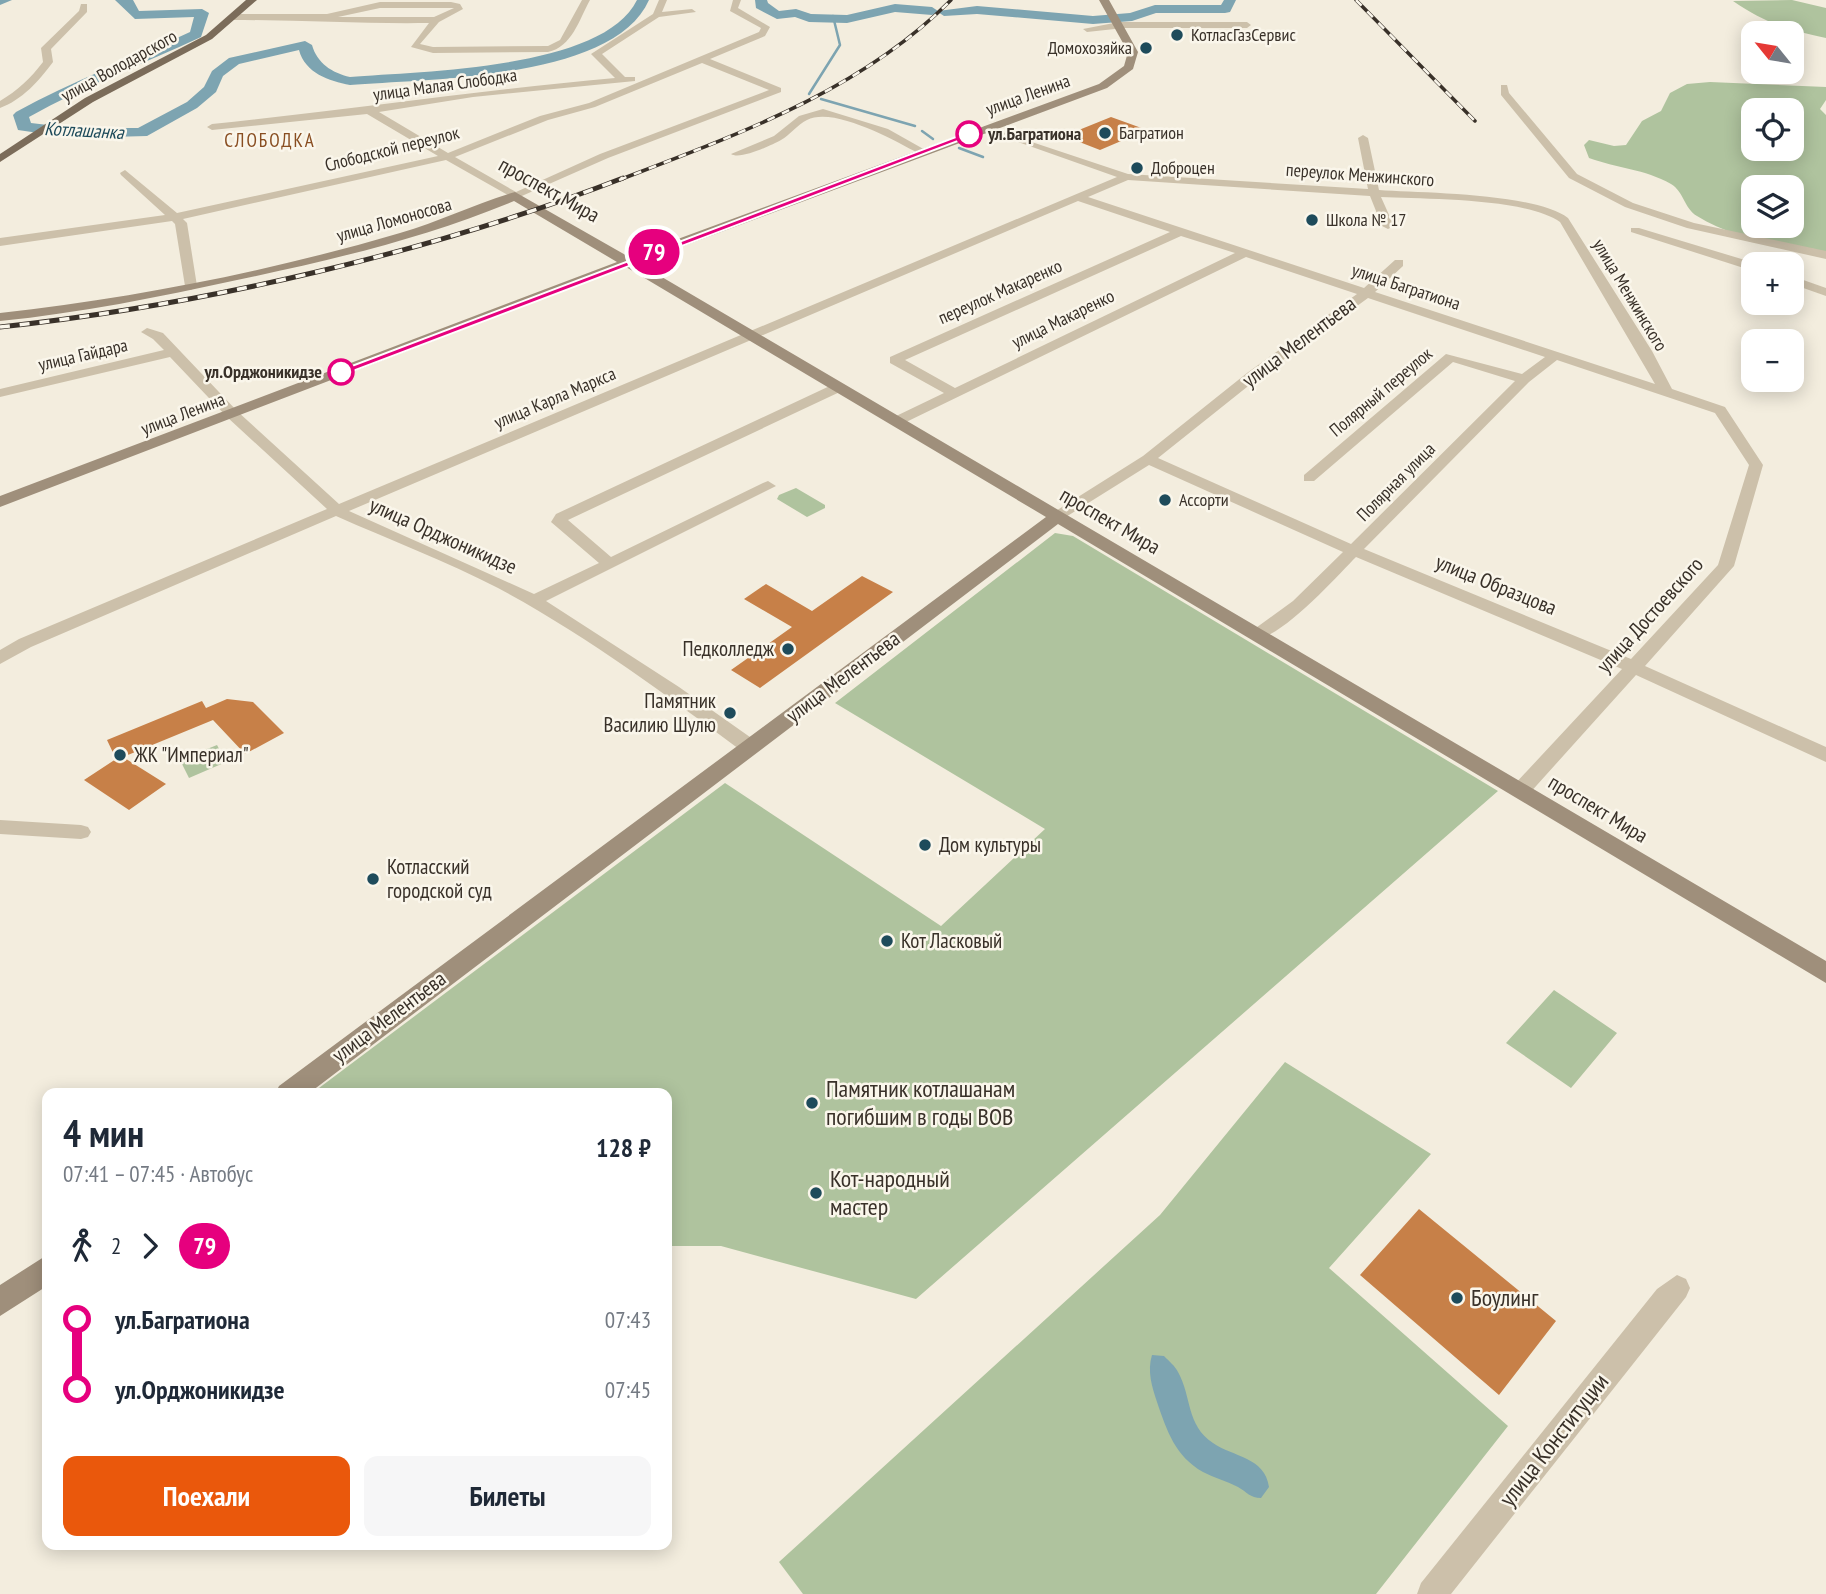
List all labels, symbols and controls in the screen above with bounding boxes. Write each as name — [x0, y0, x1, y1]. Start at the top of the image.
north arrow — [1741, 21, 1804, 84]
map controls — [1741, 21, 1804, 392]
place label: КотласГазСервис — [1191, 23, 1296, 46]
street label: улица Володарского — [57, 24, 181, 107]
marker: КотласГазСервис — [1169, 27, 1185, 43]
place label: Домохозяйка — [1048, 36, 1132, 59]
marker: Домохозяйка — [1138, 40, 1154, 56]
street label: улица Малая Слободка — [372, 63, 518, 106]
street label: улица Ленина — [983, 69, 1073, 120]
button: locate — [1741, 98, 1804, 161]
water label: Котлашанка — [44, 116, 126, 144]
street label: Слободской переулок — [322, 121, 461, 176]
marker: ул.Багратиона — [956, 121, 982, 147]
place label: Багратион — [1119, 121, 1184, 144]
place label: ул.Багратиона — [987, 122, 1081, 145]
marker: Багратион — [1097, 125, 1113, 141]
district label: СЛОБОДКА — [224, 128, 316, 152]
street label: проспект Мира — [494, 151, 604, 228]
place label: Доброцен — [1151, 156, 1215, 179]
street label: переулок Менжинского — [1285, 158, 1435, 191]
marker: Доброцен — [1129, 160, 1145, 176]
button: layers — [1741, 175, 1804, 238]
street label: улица Ломоносова — [334, 192, 454, 247]
place label: Школа № 17 — [1326, 208, 1406, 231]
marker: Школа № 17 — [1304, 212, 1320, 228]
line badge: 79 — [622, 229, 686, 275]
street label: улица Менжинского — [1588, 235, 1673, 355]
text: 79 — [643, 236, 665, 267]
button: + — [1741, 252, 1804, 315]
street label: переулок Макаренко — [934, 254, 1065, 329]
street label: улица Багратиона — [1349, 258, 1463, 315]
street label: улица Макаренко — [1008, 284, 1118, 353]
street label: улица Мелентьева — [1236, 290, 1361, 393]
button: − — [1741, 329, 1804, 392]
street label: улица Гайдара — [36, 333, 130, 376]
street label: Полярный переулок — [1324, 342, 1437, 441]
marker: ул.Орджоникидзе — [328, 359, 354, 385]
place label: ул.Орджоникидзе — [204, 360, 322, 383]
street label: улица Карла Маркса — [491, 362, 619, 434]
street label: улица Ленина — [138, 387, 228, 440]
street label: Полярная улица — [1351, 437, 1440, 526]
street label: проспект Мира — [1055, 481, 1165, 560]
place label: Ассорти — [1179, 488, 1229, 511]
street label: улица Орджоникидзе — [365, 491, 521, 580]
marker: Ассорти — [1157, 492, 1173, 508]
street label: улица Образцова — [1432, 548, 1561, 621]
street label: улица Достоевского — [1591, 551, 1709, 678]
street label: улица Мелентьева — [780, 625, 905, 728]
place label: Педколледж — [682, 635, 775, 662]
marker: Педколледж — [780, 641, 796, 657]
place label: Памятник Василию Шулю — [604, 687, 716, 738]
marker: Памятник Василию Шулю — [722, 705, 738, 721]
place label: ЖК "Империал" — [133, 741, 249, 768]
marker: ЖК "Империал" — [112, 747, 128, 763]
street label: проспект Мира — [1544, 768, 1653, 849]
place label: Дом культуры — [939, 831, 1041, 858]
marker: Дом культуры — [917, 837, 933, 853]
place label: Котласский городской суд — [387, 853, 492, 904]
marker: Котласский городской суд — [365, 871, 381, 887]
place label: Кот Ласковый — [901, 927, 1002, 954]
marker: Кот Ласковый — [879, 933, 895, 949]
street label: улица Мелентьева — [326, 965, 451, 1068]
place label: Памятник котлашанам погибшим в годы ВОВ — [826, 1073, 1015, 1132]
marker: Памятник котлашанам погибшим в годы ВОВ — [804, 1095, 820, 1111]
text: 4 мин — [63, 1108, 144, 1157]
text: 128 ₽ — [596, 1131, 651, 1164]
text: 07:41 – 07:45 · Автобус — [63, 1159, 253, 1188]
place label: Кот-народный мастер — [830, 1163, 950, 1222]
marker: Кот-народный мастер — [808, 1185, 824, 1201]
icon: walk — [63, 1227, 101, 1265]
icon: forward — [131, 1227, 169, 1265]
text: 79 — [193, 1230, 216, 1261]
text: 2 — [111, 1231, 121, 1260]
place label: Боулинг — [1471, 1282, 1539, 1313]
marker: Боулинг — [1449, 1290, 1465, 1306]
text: ул.Багратиона — [115, 1303, 250, 1336]
text: 07:43 — [605, 1305, 651, 1334]
street label: улица Конституции — [1492, 1367, 1615, 1513]
text: ул.Орджоникидзе — [115, 1373, 285, 1406]
text: 07:45 — [605, 1375, 651, 1404]
button: Поехали — [63, 1456, 350, 1536]
button: Билеты — [364, 1456, 651, 1536]

